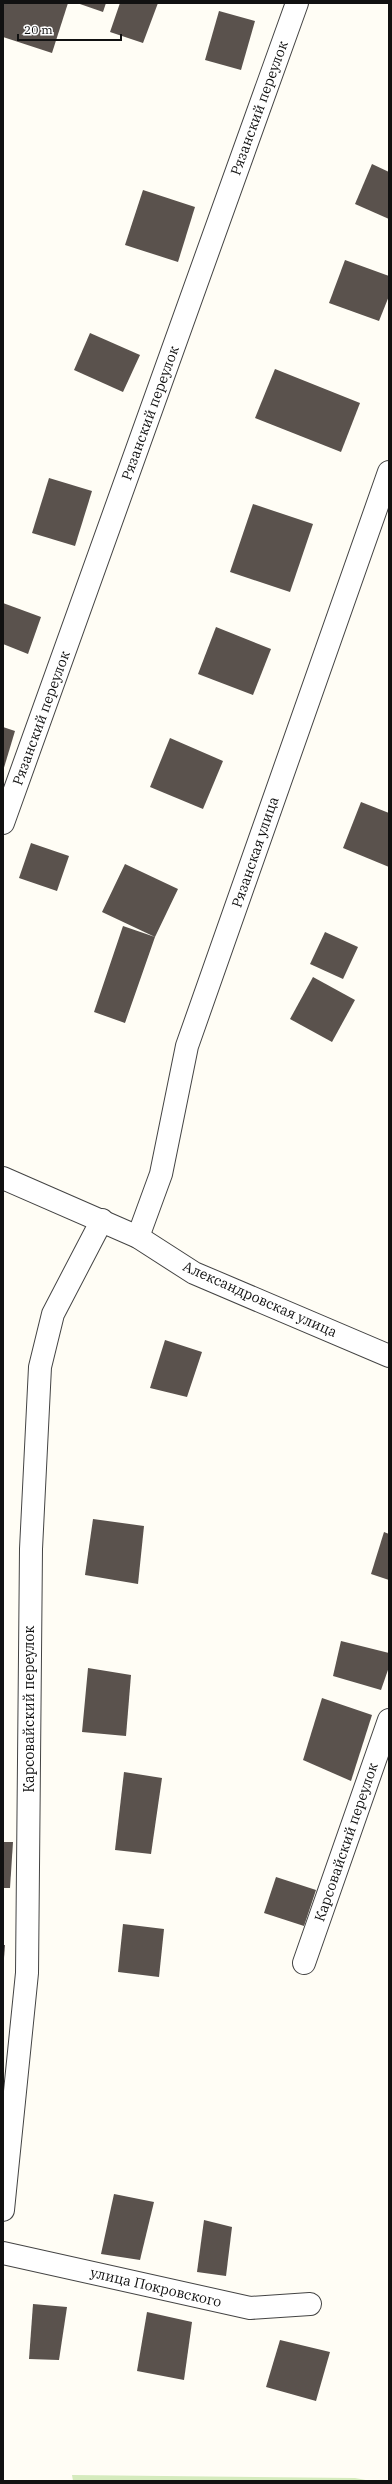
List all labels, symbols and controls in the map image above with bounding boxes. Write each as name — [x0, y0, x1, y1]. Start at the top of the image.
scale bar — [18, 16, 121, 42]
text: 20 m — [24, 22, 53, 37]
street label: Рязанский переулок — [226, 38, 292, 178]
street label: Рязанский переулок — [117, 343, 183, 483]
street label: Рязанский переулок — [8, 648, 74, 788]
street label: Рязанская улица — [228, 794, 283, 910]
street label: Александровская улица — [180, 1257, 340, 1341]
street label: Карсовайский переулок — [20, 1626, 38, 1792]
street label: Карсовайский переулок — [310, 1760, 382, 1924]
street label: улица Покровского — [89, 2263, 223, 2311]

